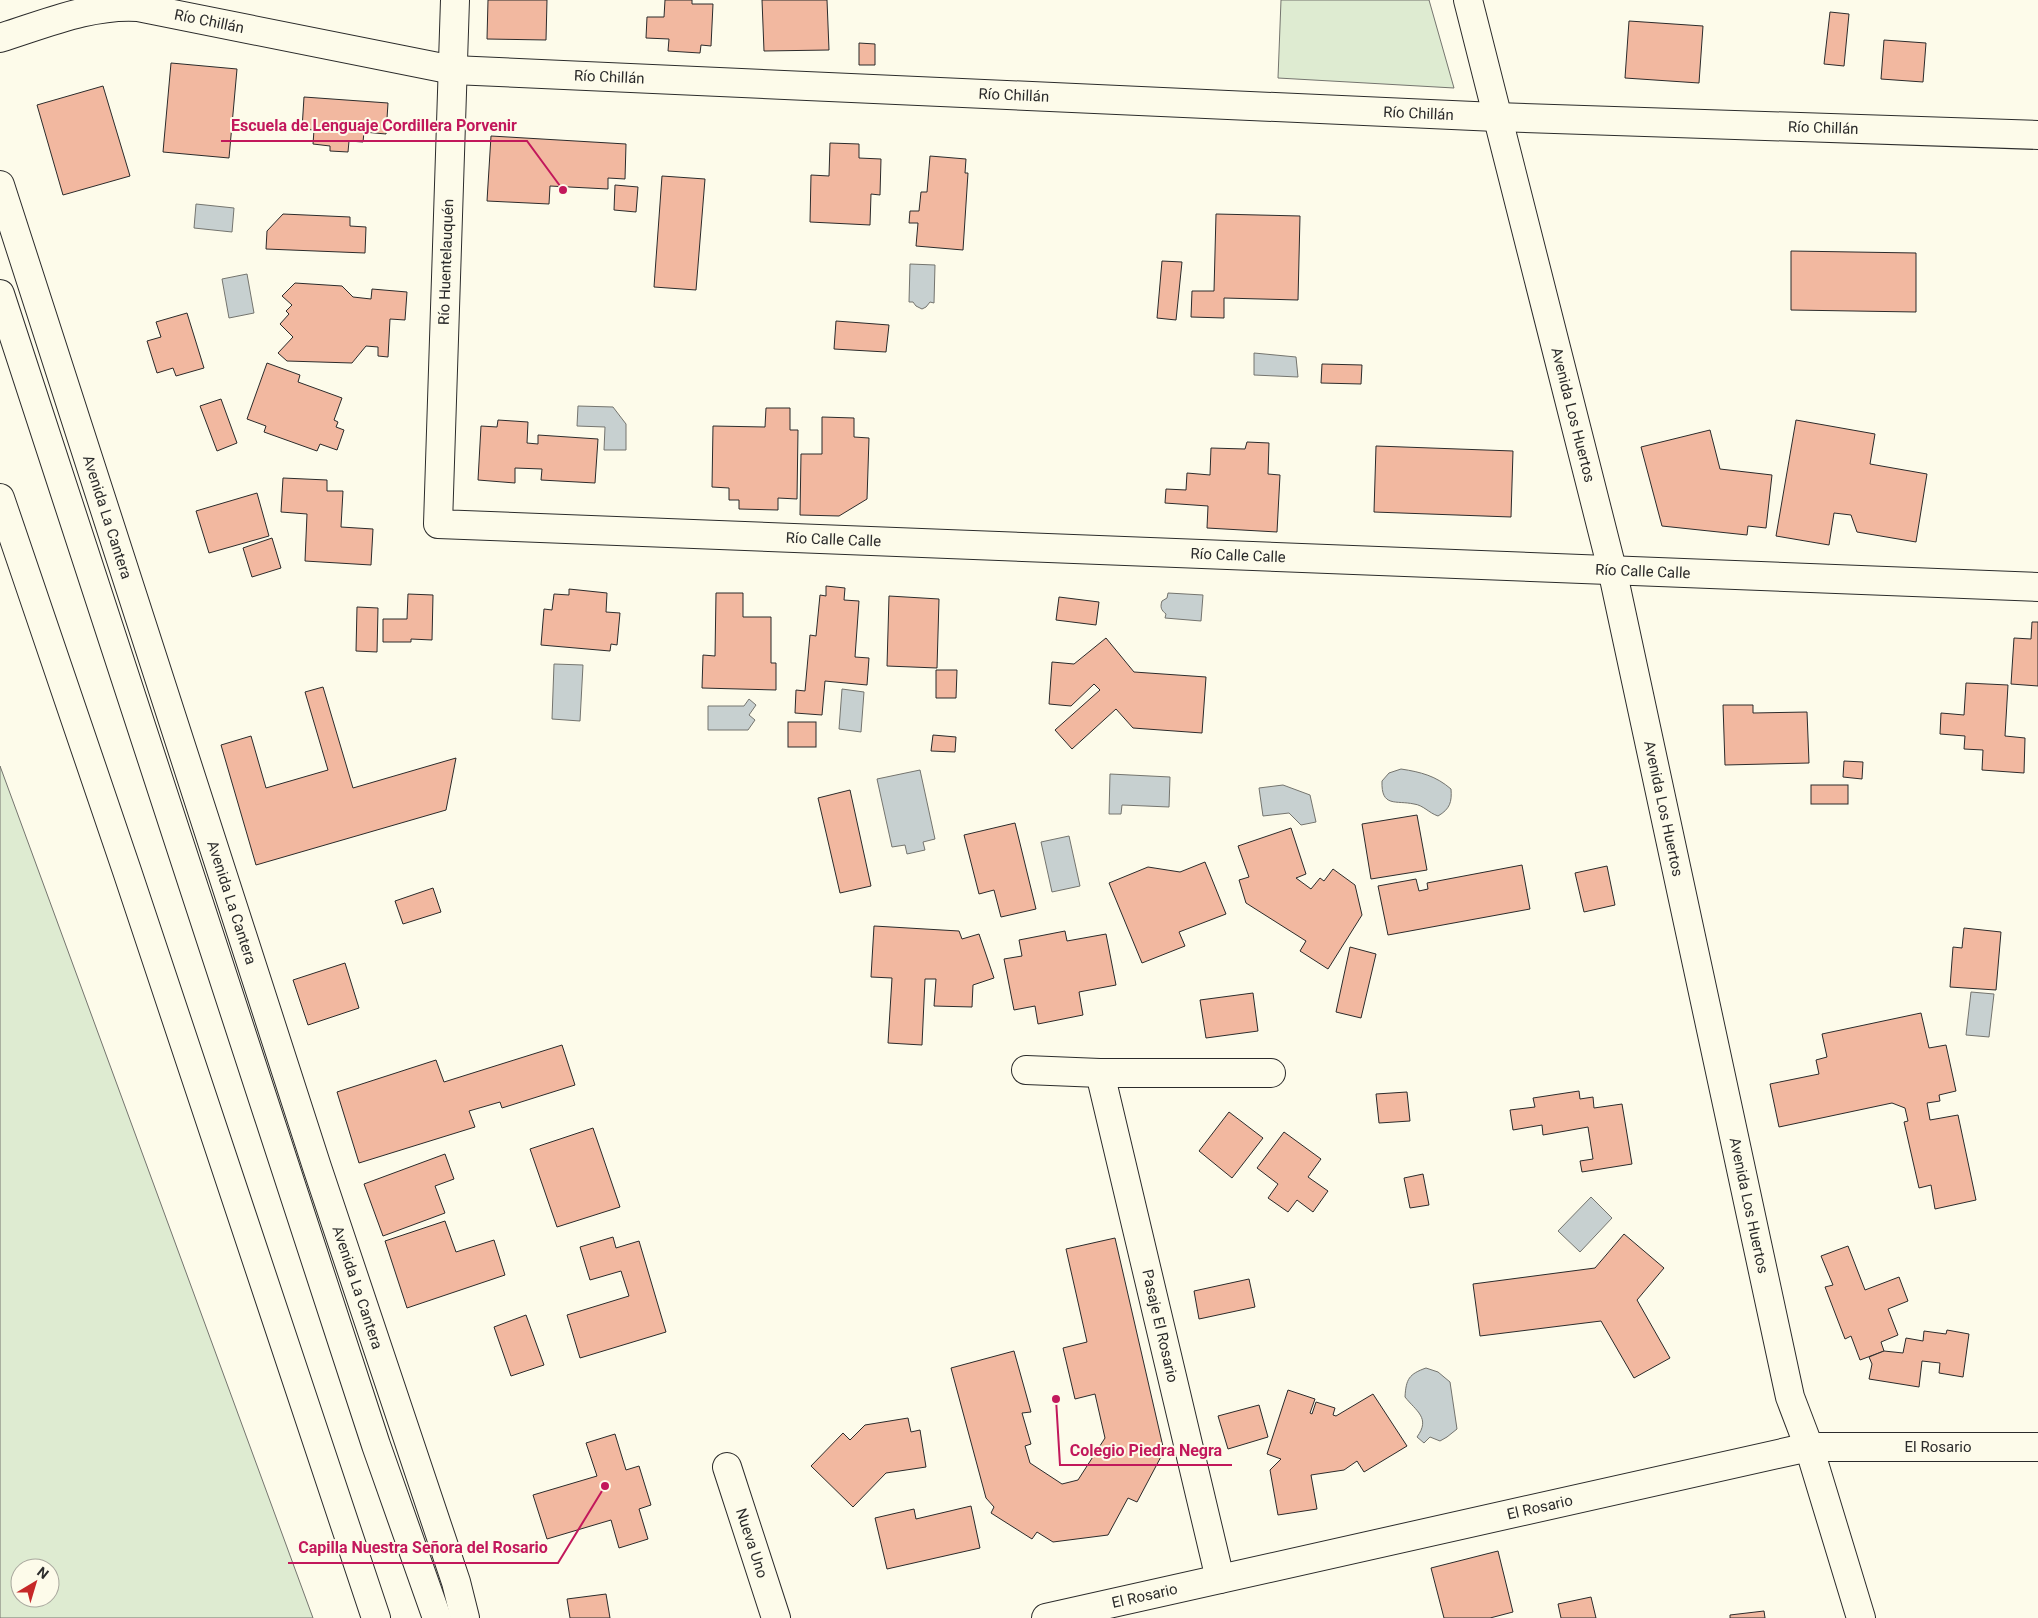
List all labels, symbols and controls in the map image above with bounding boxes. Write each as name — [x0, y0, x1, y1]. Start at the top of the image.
street label: Río Chillán — [173, 5, 246, 37]
street label: Río Chillán — [574, 66, 645, 88]
street label: Río Chillán — [978, 85, 1050, 106]
street label: Río Chillán — [1383, 103, 1454, 124]
callout: Escuela de Lenguaje Cordillera Porvenir — [221, 110, 527, 141]
text: Escuela de Lenguaje Cordillera Porvenir — [231, 116, 517, 135]
street label: Río Chillán — [1788, 118, 1859, 138]
street label: Río Huentelauquén — [435, 199, 457, 325]
street label: Avenida Los Huertos — [1547, 346, 1599, 484]
street label: Avenida La Cantera — [79, 453, 136, 581]
street label: Río Calle Calle — [785, 529, 881, 550]
street label: Río Calle Calle — [1190, 545, 1286, 566]
street label: Río Calle Calle — [1595, 561, 1691, 582]
street label: Avenida Los Huertos — [1640, 739, 1687, 878]
street label: Avenida La Cantera — [203, 838, 260, 967]
street label: Avenida Los Huertos — [1725, 1136, 1772, 1275]
street label: Avenida La Cantera — [328, 1224, 386, 1352]
street label: Pasaje El Rosario — [1138, 1268, 1182, 1384]
callout: Colegio Piedra Negra — [1060, 1434, 1232, 1465]
street label: El Rosario — [1905, 1438, 1972, 1456]
text: Colegio Piedra Negra — [1070, 1441, 1223, 1460]
street label: El Rosario — [1505, 1491, 1574, 1523]
street label: Nueva Uno — [732, 1506, 771, 1580]
callout: Capilla Nuestra Señora del Rosario — [288, 1532, 558, 1563]
text: Capilla Nuestra Señora del Rosario — [298, 1538, 548, 1557]
north arrow — [10, 1558, 60, 1608]
text: N — [34, 1563, 52, 1582]
street label: El Rosario — [1110, 1580, 1179, 1612]

